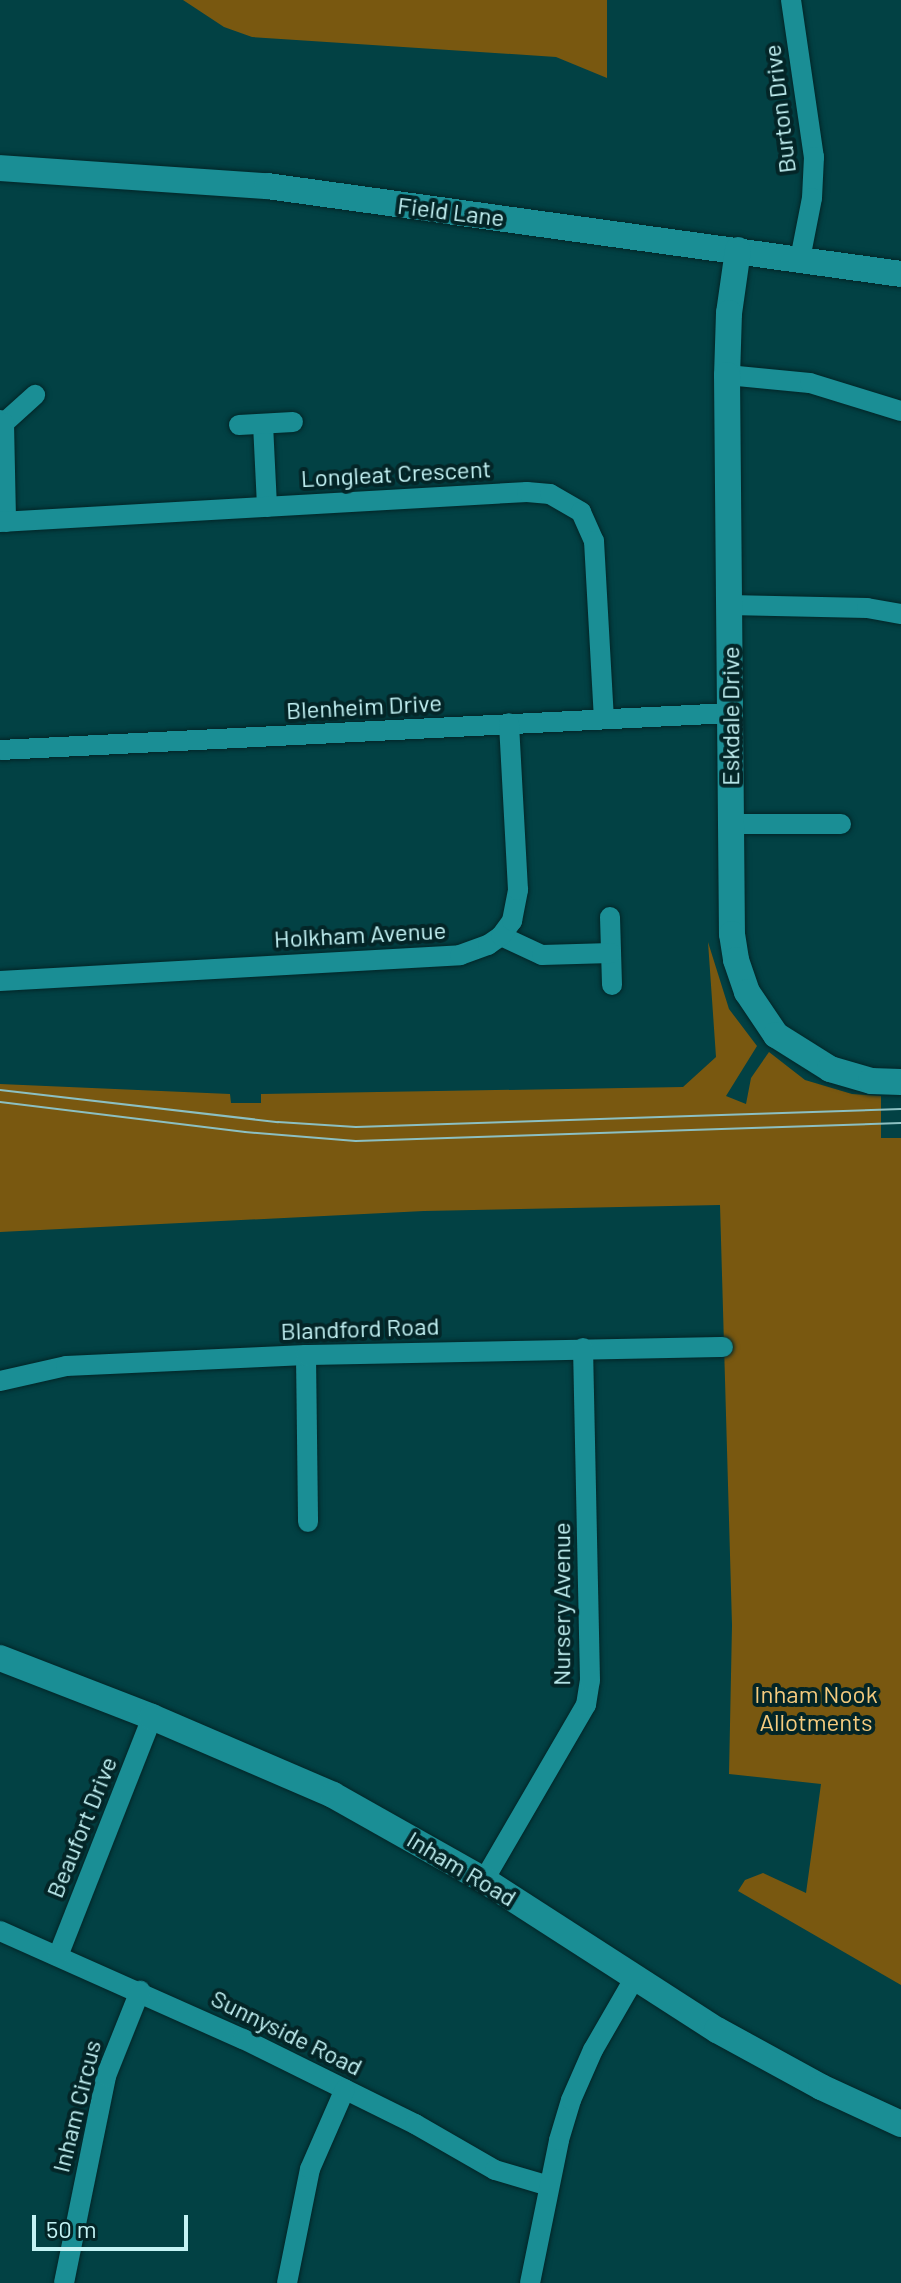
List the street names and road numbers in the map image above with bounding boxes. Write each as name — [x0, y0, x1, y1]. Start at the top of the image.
street label: Burton Drive — [757, 43, 801, 175]
street label: Field Lane — [396, 190, 506, 232]
street label: Longleat Crescent — [300, 454, 492, 492]
street label: Eskdale Drive — [716, 646, 744, 786]
street label: Blenheim Drive — [285, 688, 443, 724]
street label: Holkham Avenue — [273, 915, 447, 953]
street label: Blandford Road — [280, 1311, 440, 1345]
street label: Nursery Avenue — [547, 1522, 575, 1686]
street label: Beaufort Drive — [40, 1752, 122, 1902]
street label: Inham Road — [402, 1824, 522, 1912]
street label: Sunnyside Road — [207, 1983, 367, 2081]
street label: Inham Circus — [46, 2037, 106, 2175]

